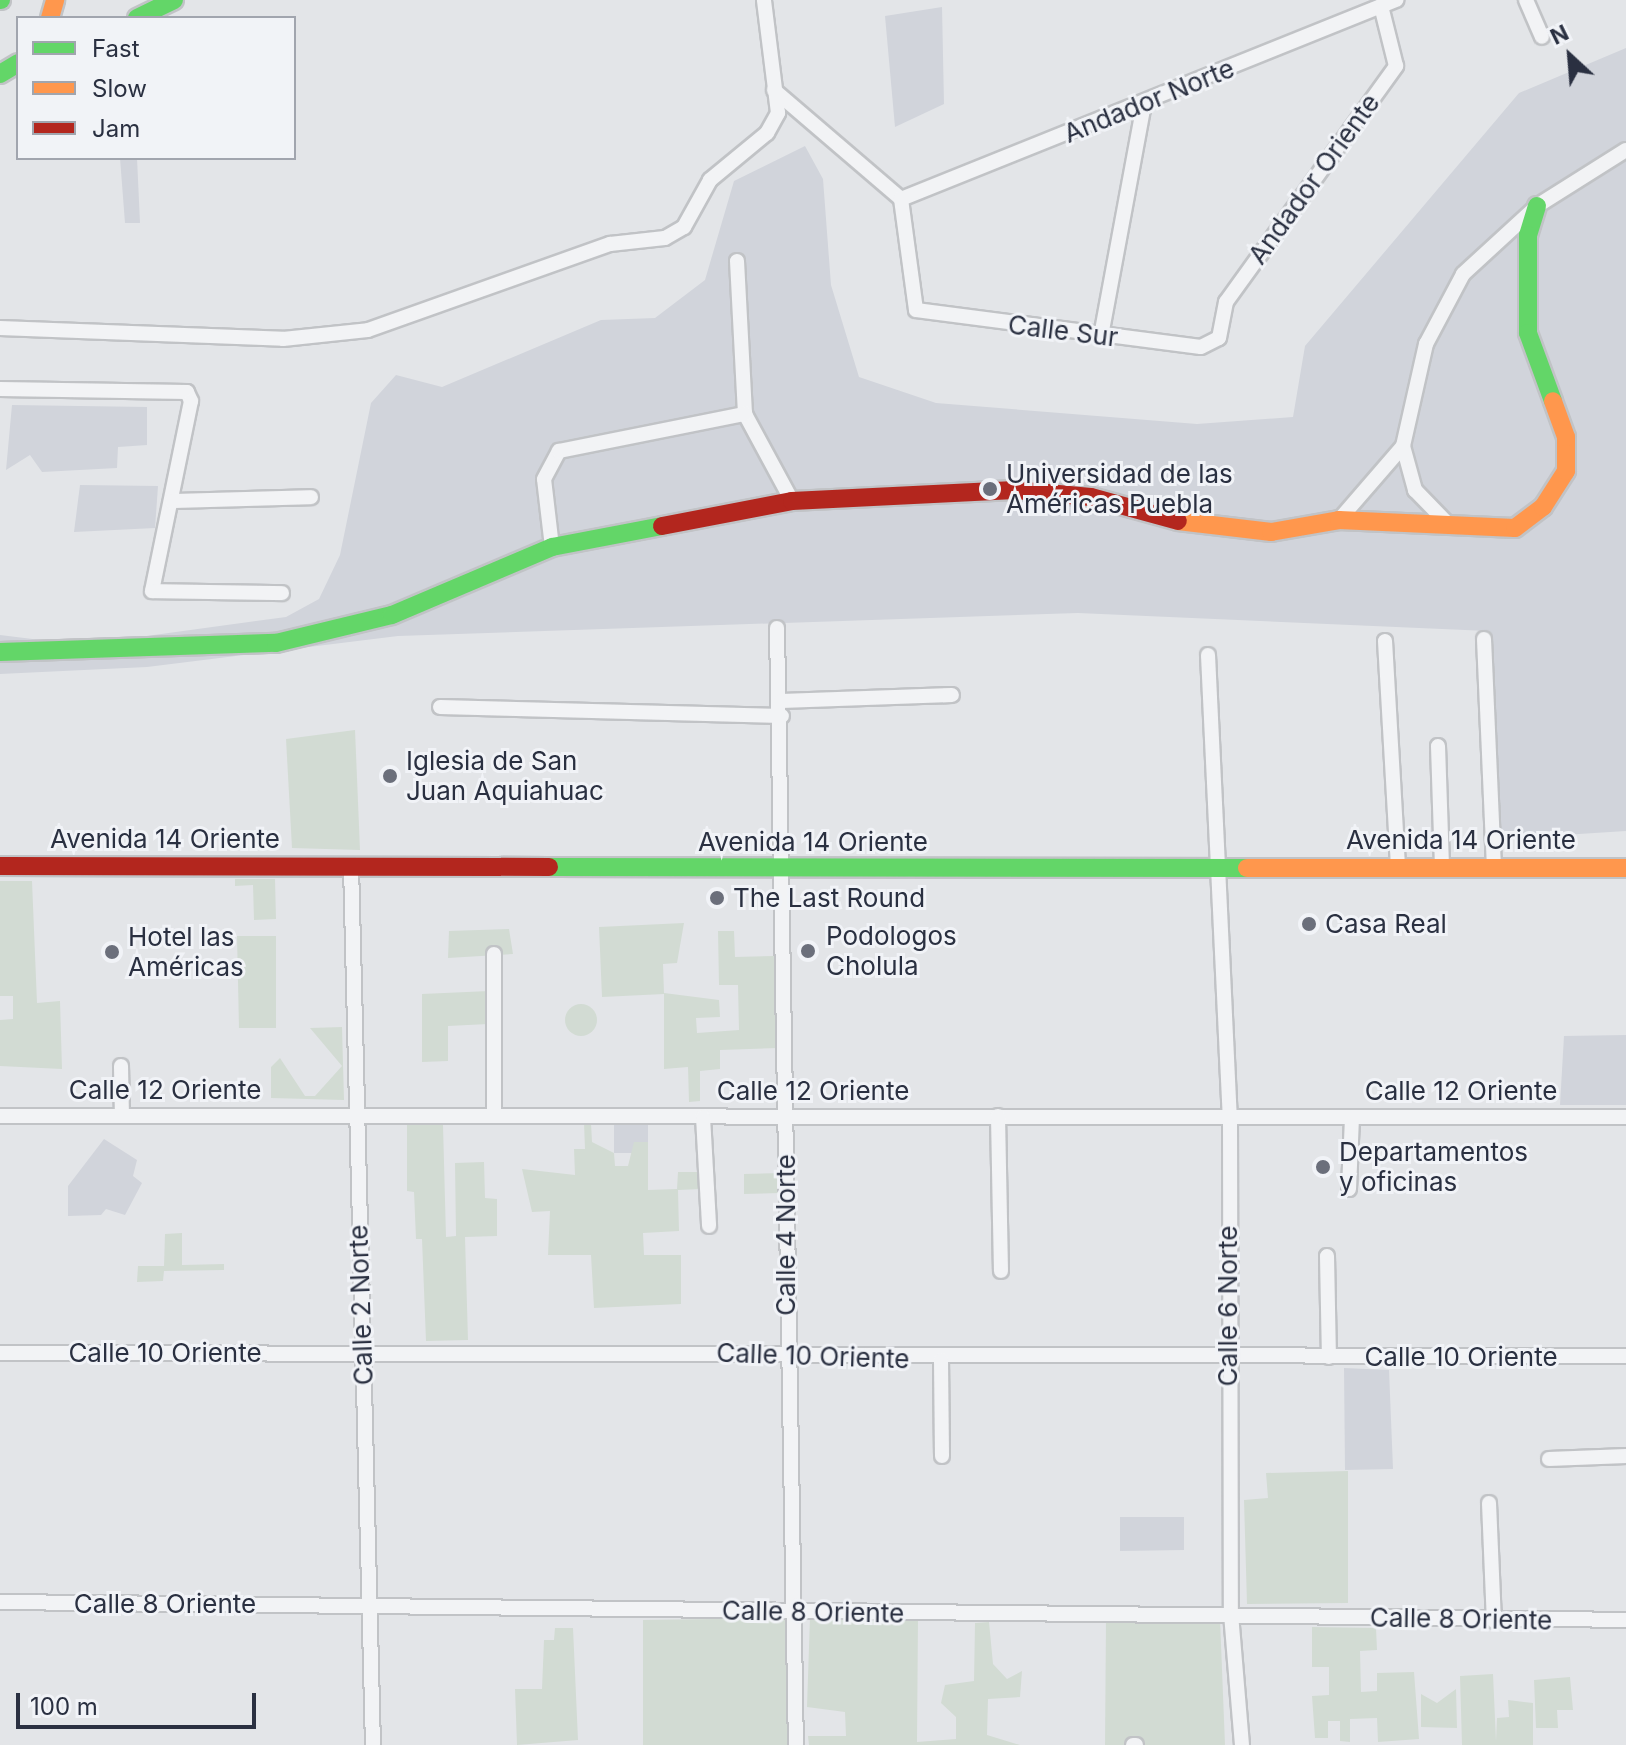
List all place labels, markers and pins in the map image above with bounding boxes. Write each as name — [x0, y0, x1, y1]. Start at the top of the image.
place label: Universidad de las Américas Puebla — [1006, 458, 1233, 520]
marker: Universidad de las Américas Puebla — [981, 480, 999, 498]
place label: Iglesia de San Juan Aquiahuac — [406, 745, 604, 806]
marker: Iglesia de San Juan Aquiahuac — [381, 767, 399, 785]
place label: The Last Round — [733, 882, 925, 914]
marker: The Last Round — [708, 889, 726, 907]
place label: Casa Real — [1325, 908, 1447, 940]
marker: Casa Real — [1300, 915, 1318, 933]
place label: Podologos Cholula — [826, 920, 957, 982]
place label: Hotel las Américas — [128, 921, 244, 982]
marker: Podologos Cholula — [797, 940, 819, 962]
marker: Hotel las Américas — [103, 943, 121, 961]
place label: Departamentos y oficinas — [1339, 1136, 1528, 1198]
marker: Departamentos y oficinas — [1314, 1158, 1332, 1176]

